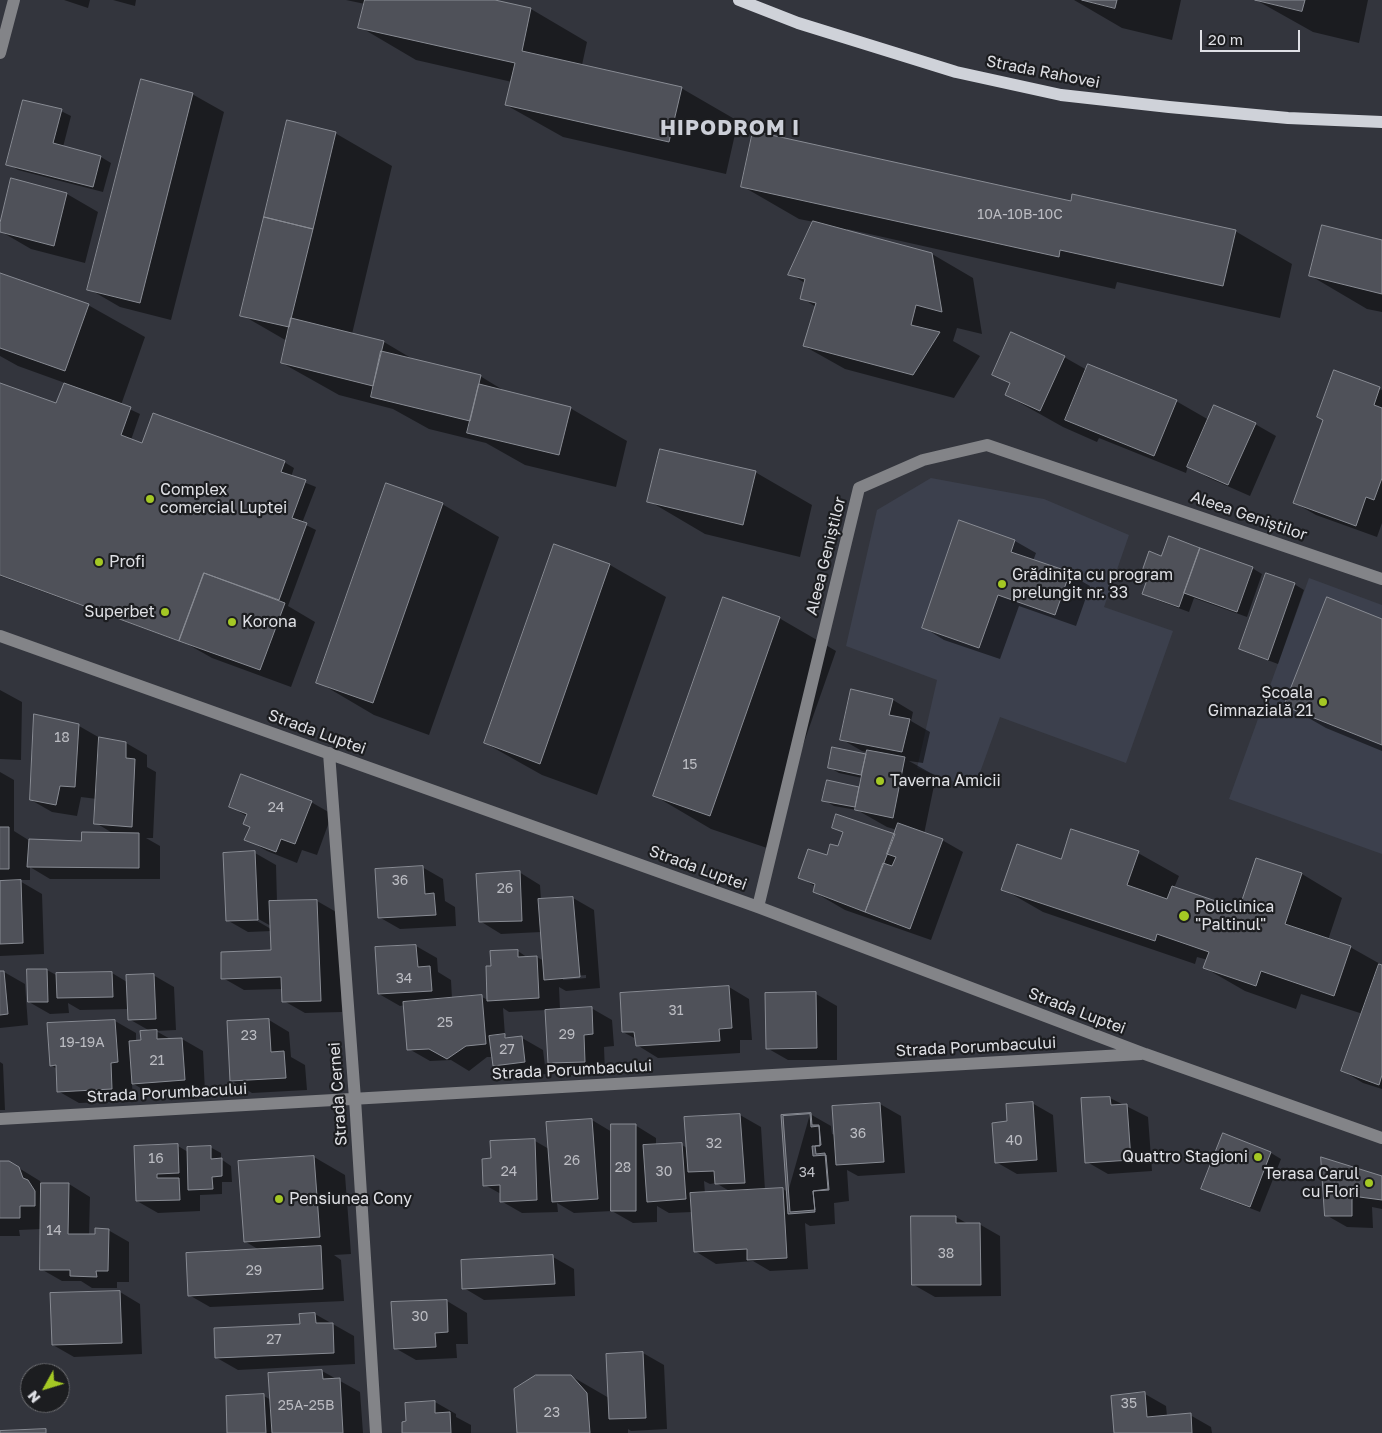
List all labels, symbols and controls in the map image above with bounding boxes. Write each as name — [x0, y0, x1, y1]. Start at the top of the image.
scale bar — [1202, 20, 1302, 52]
text: 20 m — [1208, 30, 1243, 48]
street label: Strada Rahovei — [985, 52, 1101, 92]
district label: HIPODROM I — [659, 115, 801, 141]
house number: 10A-10B-10C — [977, 207, 1063, 223]
place label: Complex comercial Luptei — [160, 480, 287, 518]
street label: Aleea Geniștilor — [1188, 487, 1310, 545]
marker: Complex comercial Luptei — [144, 493, 156, 505]
street label: Aleea Geniștilor — [802, 495, 850, 617]
place label: Profi — [109, 552, 145, 572]
marker: Profi — [93, 556, 105, 568]
place label: Grădinița cu program prelungit nr. 33 — [1012, 565, 1173, 603]
marker: Grădinița cu program prelungit nr. 33 — [996, 578, 1008, 590]
place label: Superbet — [84, 602, 155, 622]
marker: Superbet — [159, 606, 171, 618]
place label: Korona — [242, 612, 297, 632]
marker: Korona — [226, 616, 238, 628]
place label: Școala Gimnazială 21 — [1208, 683, 1313, 721]
marker: Școala Gimnazială 21 — [1317, 696, 1329, 708]
street label: Strada Luptei — [266, 705, 368, 759]
house number: 18 — [54, 730, 70, 746]
house number: 15 — [683, 757, 697, 773]
place label: Taverna Amicii — [890, 771, 1001, 791]
marker: Taverna Amicii — [874, 775, 886, 787]
house number: 24 — [268, 800, 284, 816]
street label: Strada Luptei — [647, 841, 749, 895]
house number: 36 — [392, 873, 408, 889]
house number: 26 — [497, 881, 513, 897]
place label: Policlinica "Paltinul" — [1195, 897, 1274, 935]
marker: Policlinica "Paltinul" — [1177, 909, 1191, 923]
house number: 34 — [396, 971, 412, 987]
street label: Strada Luptei — [1026, 984, 1128, 1038]
house number: 31 — [669, 1003, 683, 1019]
house number: 25 — [437, 1015, 453, 1031]
house number: 29 — [559, 1027, 575, 1043]
house number: 23 — [241, 1028, 257, 1044]
street label: Strada Porumbacului — [895, 1033, 1057, 1061]
house number: 19-19A — [59, 1035, 105, 1051]
street label: Strada Cernei — [325, 1041, 351, 1147]
house number: 27 — [499, 1042, 515, 1058]
house number: 21 — [150, 1053, 164, 1069]
street label: Strada Porumbacului — [491, 1056, 653, 1084]
street label: Strada Porumbacului — [86, 1079, 248, 1107]
house number: 36 — [850, 1126, 866, 1142]
house number: 40 — [1005, 1133, 1023, 1149]
house number: 32 — [706, 1136, 722, 1152]
place label: Quattro Stagioni — [1122, 1147, 1248, 1167]
house number: 16 — [148, 1151, 164, 1167]
marker: Quattro Stagioni — [1252, 1151, 1264, 1163]
house number: 26 — [564, 1153, 580, 1169]
house number: 28 — [615, 1160, 631, 1176]
house number: 24 — [501, 1164, 517, 1180]
house number: 30 — [656, 1164, 672, 1180]
place label: Terasa Carul cu Flori — [1264, 1164, 1359, 1202]
house number: 34 — [799, 1165, 815, 1181]
marker: Terasa Carul cu Flori — [1363, 1177, 1375, 1189]
place label: Pensiunea Cony — [289, 1189, 412, 1209]
marker: Pensiunea Cony — [273, 1193, 285, 1205]
house number: 14 — [46, 1223, 62, 1239]
house number: 38 — [938, 1246, 954, 1262]
house number: 29 — [246, 1263, 262, 1279]
house number: 30 — [412, 1309, 428, 1325]
house number: 27 — [266, 1332, 282, 1348]
north arrow — [20, 1363, 70, 1413]
text: N — [24, 1388, 44, 1407]
house number: 35 — [1121, 1396, 1137, 1412]
house number: 25A-25B — [278, 1398, 334, 1414]
house number: 23 — [544, 1405, 560, 1421]

